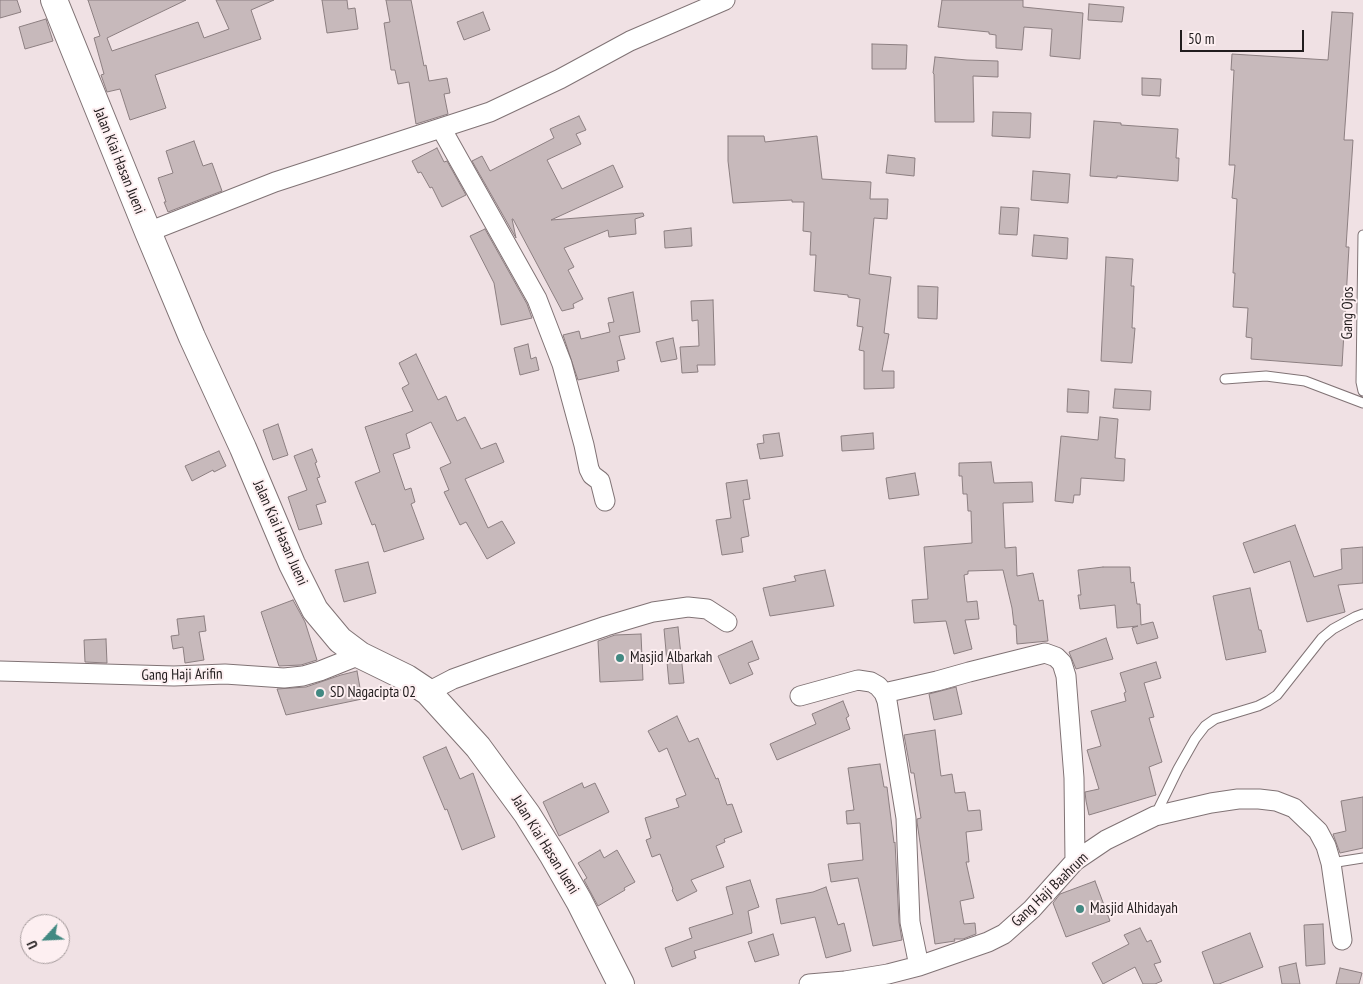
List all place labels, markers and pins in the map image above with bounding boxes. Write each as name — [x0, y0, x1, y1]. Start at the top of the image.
place label: Masjid Albarkah — [630, 649, 712, 667]
marker: Masjid Albarkah — [614, 652, 626, 664]
place label: SD Nagacipta 02 — [330, 684, 416, 702]
marker: SD Nagacipta 02 — [314, 687, 326, 699]
place label: Masjid Alhidayah — [1090, 900, 1178, 918]
marker: Masjid Alhidayah — [1074, 903, 1086, 915]

